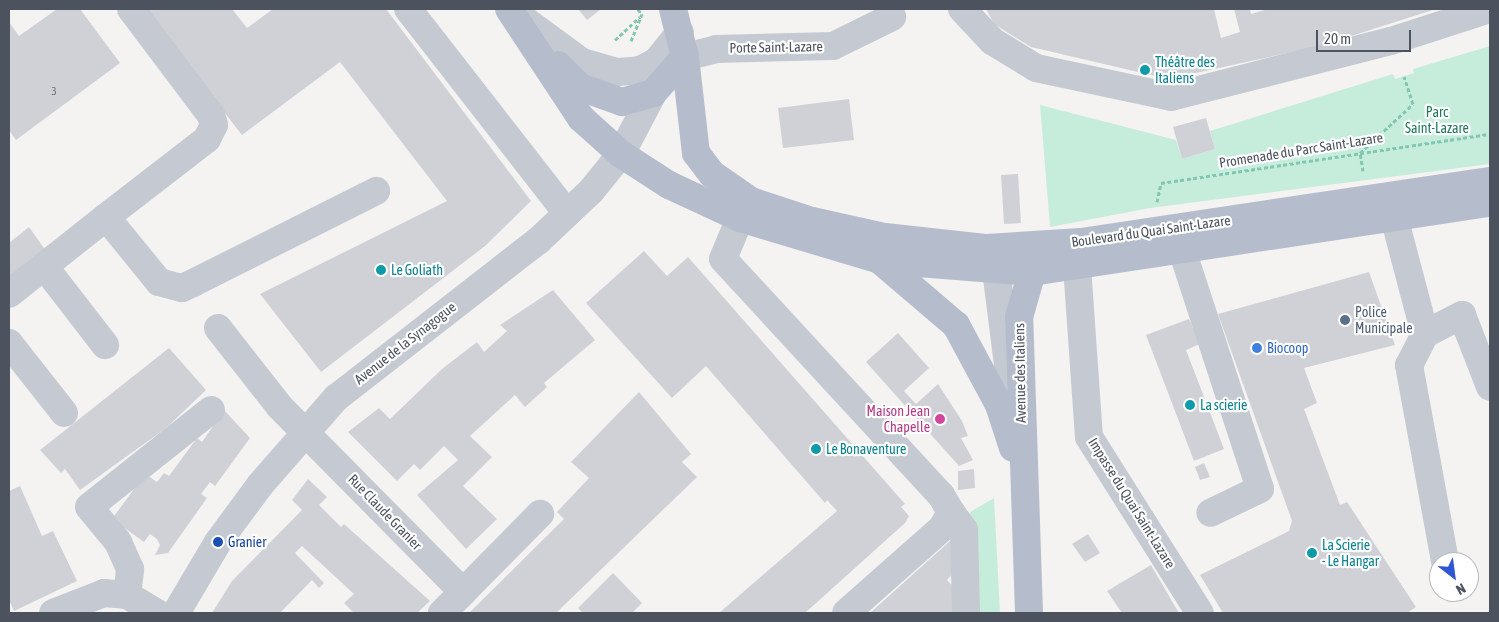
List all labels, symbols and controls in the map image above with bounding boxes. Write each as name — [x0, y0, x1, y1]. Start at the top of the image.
scale bar — [1319, 20, 1414, 52]
text: 20 m — [1324, 30, 1351, 47]
street label: Porte Saint-Lazare — [729, 38, 823, 56]
place label: Théâtre des Italiens — [1155, 54, 1215, 86]
marker: Théâtre des Italiens — [1139, 64, 1151, 76]
house number: 3 — [51, 84, 57, 98]
park label: Parc Saint-Lazare — [1405, 104, 1469, 136]
street label: Promenade du Parc Saint-Lazare — [1218, 129, 1384, 171]
street label: Boulevard du Quai Saint-Lazare — [1070, 212, 1232, 250]
place label: Le Goliath — [391, 262, 443, 278]
marker: Le Goliath — [375, 264, 387, 276]
street label: Avenue de la Synagogue — [351, 298, 459, 388]
place label: Police Municipale — [1355, 304, 1413, 336]
marker: Police Municipale — [1339, 314, 1351, 326]
street label: Avenue des Italiens — [1011, 323, 1029, 423]
place label: Biocoop — [1267, 340, 1308, 356]
marker: Biocoop — [1251, 342, 1263, 354]
place label: La scierie — [1200, 397, 1247, 413]
marker: La scierie — [1184, 399, 1196, 411]
place label: Maison Jean Chapelle — [867, 403, 930, 436]
marker: Maison Jean Chapelle — [934, 413, 946, 425]
street label: Impasse du Quai Saint-Lazare — [1085, 435, 1179, 571]
place label: Le Bonaventure — [826, 441, 906, 457]
marker: Le Bonaventure — [810, 443, 822, 455]
street label: Rue Claude Granier — [345, 471, 425, 553]
place label: Granier — [228, 534, 266, 550]
marker: Granier — [212, 536, 224, 548]
place label: La Scierie - Le Hangar — [1322, 537, 1379, 570]
marker: La Scierie - Le Hangar — [1306, 547, 1318, 559]
north arrow — [1429, 552, 1479, 602]
text: N — [1453, 580, 1469, 598]

